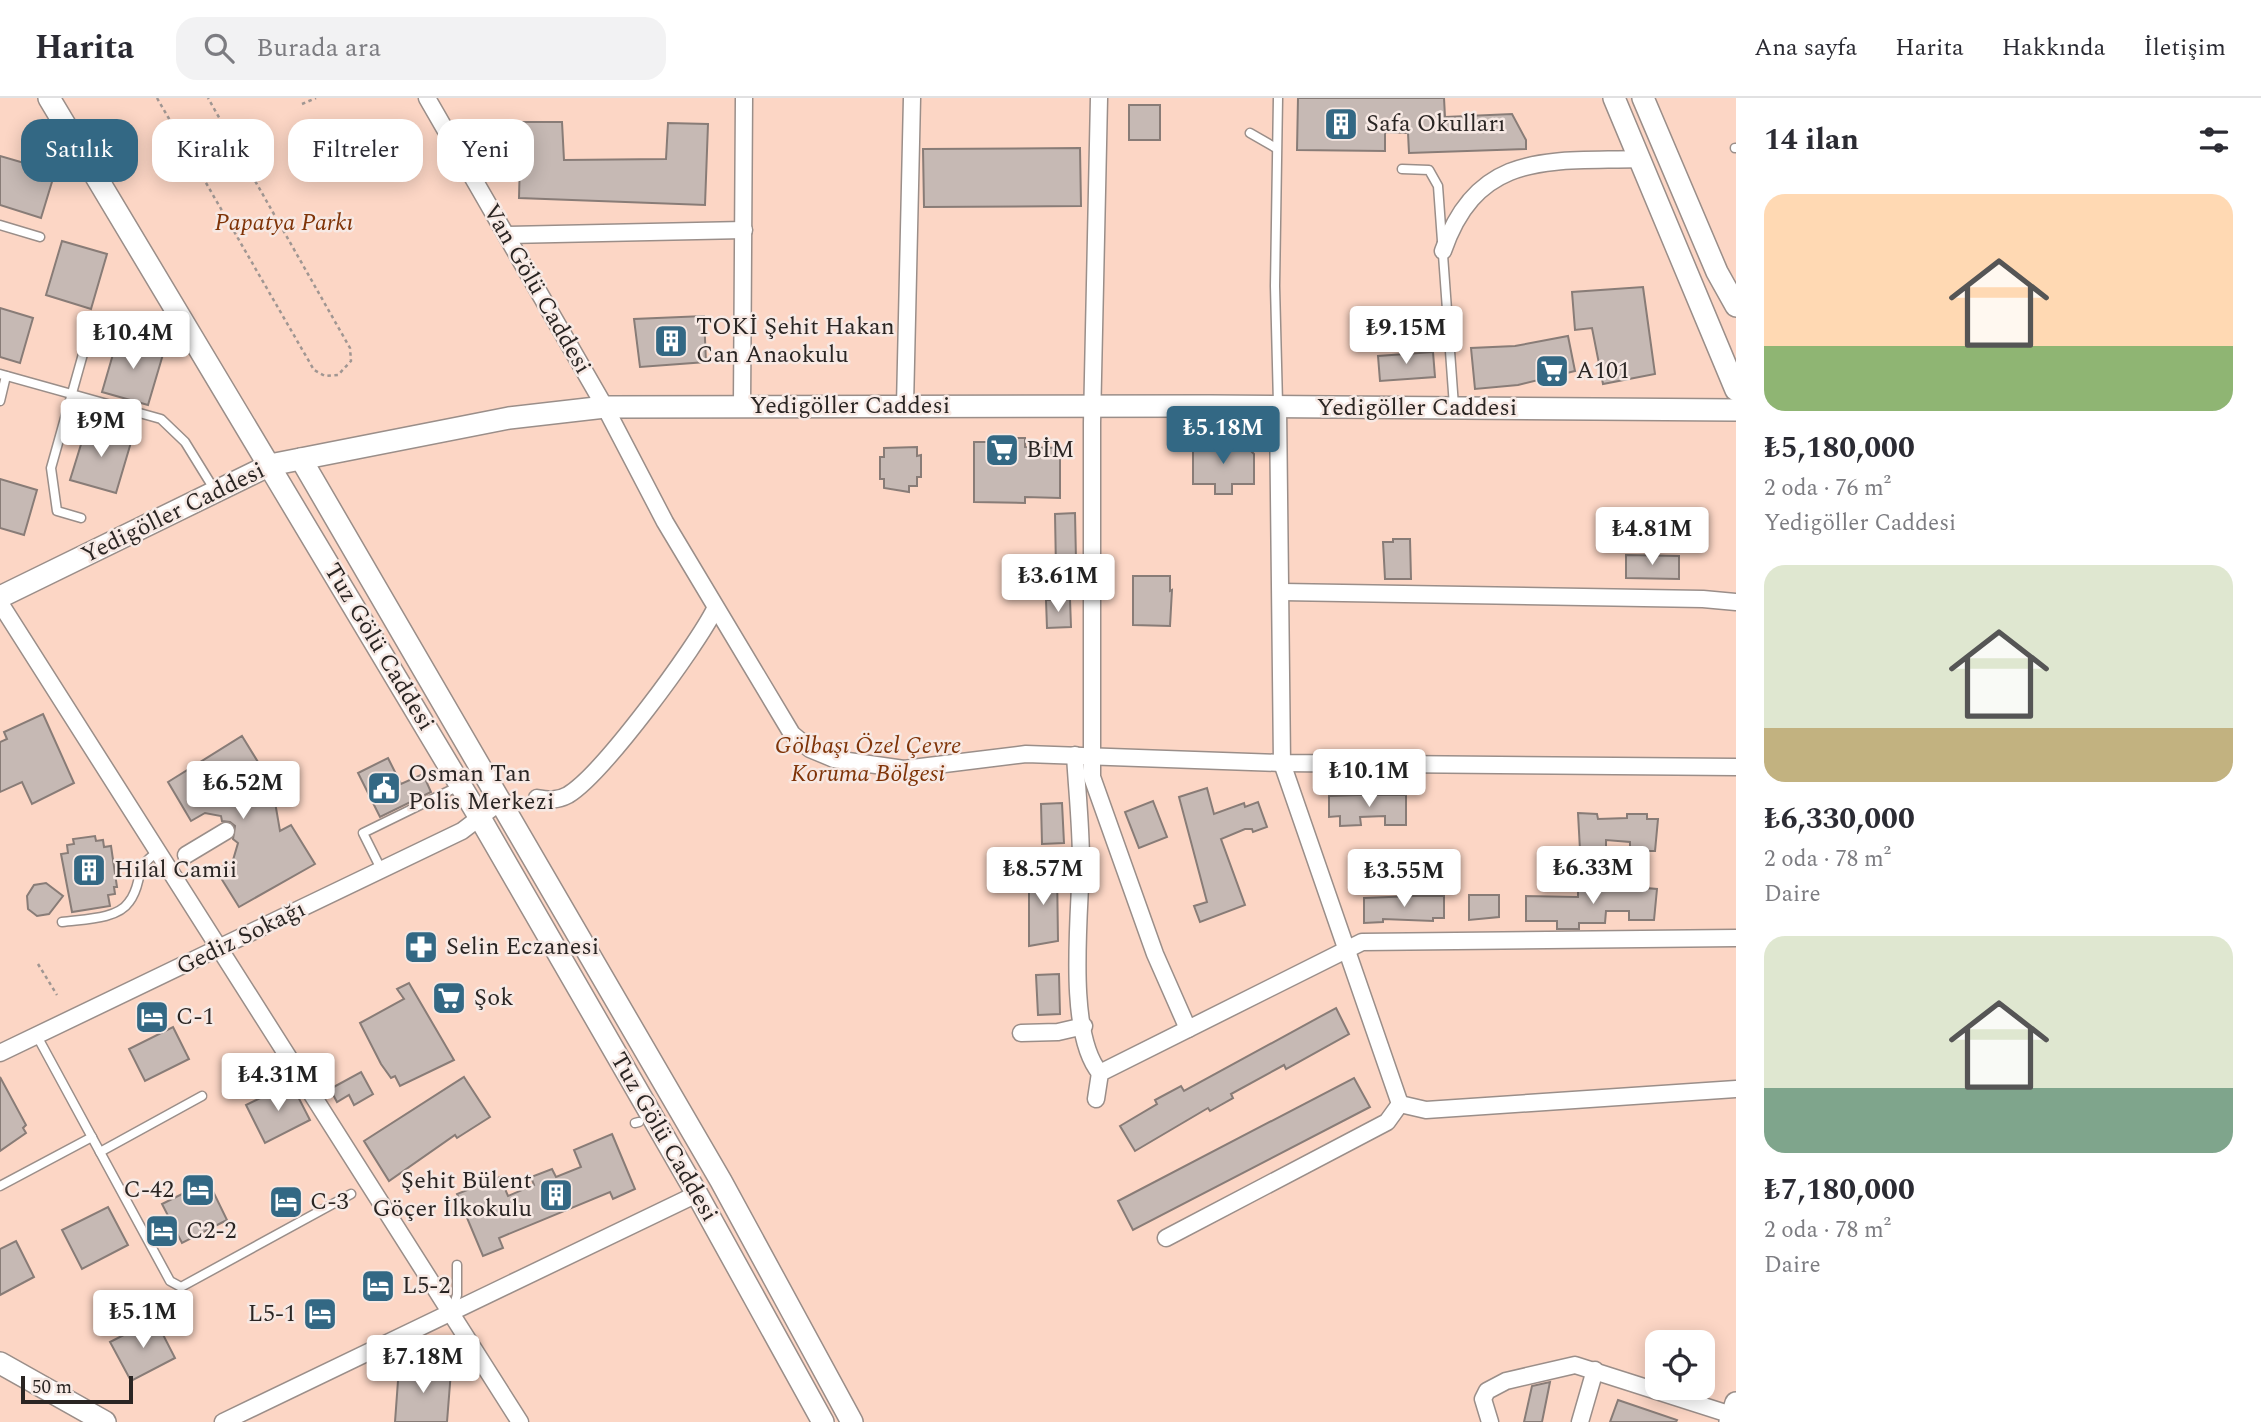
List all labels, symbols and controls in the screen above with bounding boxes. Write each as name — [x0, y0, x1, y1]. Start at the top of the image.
search box — [176, 17, 666, 80]
text: Harita — [35, 23, 134, 73]
text: Burada ara — [256, 28, 381, 68]
icon: search — [200, 29, 238, 67]
text: Ana sayfa — [1754, 30, 1857, 66]
text: Harita — [1895, 30, 1964, 66]
text: Hakkında — [2002, 30, 2105, 66]
text: İletişim — [2143, 30, 2226, 66]
building icon: Safa Okulları — [1322, 105, 1360, 143]
place label: Safa Okulları — [1366, 106, 1506, 142]
text: 14 ilan — [1764, 117, 1859, 163]
chip: Satılık — [21, 119, 138, 182]
chip: Kiralık — [152, 119, 274, 182]
chip: Filtreler — [288, 119, 423, 182]
chip: Yeni — [437, 119, 534, 182]
icon: filters — [2195, 121, 2233, 159]
street label: Van Gölü Caddesi — [473, 197, 601, 381]
park label: Papatya Parkı — [215, 205, 354, 241]
icon: home — [1936, 240, 2062, 366]
pin: ₺9.15M — [1349, 306, 1463, 366]
place label: TOKİ Şehit Hakan Can Anaokulu — [696, 309, 895, 373]
text: ₺9.15M — [1366, 311, 1446, 346]
pin: ₺10.4M — [76, 312, 190, 371]
text: ₺10.4M — [93, 316, 173, 351]
building icon: TOKİ Şehit Hakan Can Anaokulu — [652, 322, 690, 360]
supermarket icon: A101 — [1533, 352, 1571, 390]
place label: A101 — [1576, 353, 1630, 389]
street label: Yedigöller Caddesi — [750, 388, 950, 424]
street label: Yedigöller Caddesi — [1317, 390, 1517, 426]
pin: ₺9M — [67, 400, 135, 459]
text: ₺9M — [77, 404, 125, 439]
pin: ₺5.18M — [1166, 406, 1280, 466]
text: ₺5.18M — [1183, 411, 1263, 446]
text: ₺5,180,000 — [1764, 425, 1915, 471]
supermarket icon: BİM — [983, 431, 1021, 469]
place label: BİM — [1026, 432, 1074, 468]
street label: Yedigöller Caddesi — [75, 453, 271, 573]
text: 2 oda · 76 m² — [1764, 471, 1891, 506]
text: Yedigöller Caddesi — [1764, 506, 1956, 541]
pin: ₺4.81M — [1595, 508, 1709, 567]
text: ₺4.81M — [1612, 512, 1692, 547]
pin: ₺3.61M — [1001, 554, 1115, 614]
street label: Tuz Gölü Caddesi — [315, 556, 443, 738]
text: ₺3.61M — [1018, 559, 1098, 594]
icon: home — [1936, 611, 2062, 737]
park label: Gölbaşı Özel Çevre Koruma Bölgesi — [775, 728, 961, 792]
pin: ₺10.1M — [1312, 750, 1426, 809]
text: ₺10.1M — [1329, 754, 1409, 789]
place label: Osman Tan Polis Merkezi — [408, 756, 555, 820]
pin: ₺6.52M — [186, 762, 300, 821]
text: ₺6.52M — [203, 766, 283, 801]
public building icon: Osman Tan Polis Merkezi — [365, 769, 403, 807]
text: ₺6,330,000 — [1764, 796, 1915, 842]
text: 2 oda · 78 m² — [1764, 842, 1891, 877]
pin: ₺6.33M — [1536, 846, 1650, 906]
pin: ₺8.57M — [986, 848, 1100, 907]
pin: ₺3.55M — [1347, 850, 1461, 909]
building icon: Hilal Camii — [70, 851, 108, 889]
text: ₺6.33M — [1553, 851, 1633, 886]
place label: Hilal Camii — [114, 852, 237, 888]
text: ₺8.57M — [1003, 852, 1083, 887]
text: ₺3.55M — [1364, 854, 1444, 889]
text: Daire — [1764, 877, 1821, 912]
street label: Gediz Sokağı — [170, 891, 312, 985]
pharmacy icon: Selin Eczanesi — [402, 928, 440, 966]
place label: Selin Eczanesi — [446, 929, 599, 965]
supermarket icon: Şok — [430, 979, 468, 1017]
place label: Şok — [474, 980, 514, 1016]
icon: home — [1936, 982, 2062, 1108]
hotel icon: C-1 — [133, 998, 171, 1036]
place label: C-1 — [176, 999, 214, 1035]
street label: Tuz Gölü Caddesi — [601, 1046, 727, 1228]
pin: ₺4.31M — [221, 1054, 335, 1113]
text: ₺4.31M — [238, 1058, 318, 1093]
place label: Şehit Bülent Göçer İlkokulu — [372, 1163, 532, 1227]
text: ₺7,180,000 — [1764, 1167, 1915, 1213]
hotel icon: C-42 — [179, 1171, 217, 1209]
place label: C-42 — [124, 1172, 174, 1208]
building icon: Şehit Bülent Göçer İlkokulu — [537, 1176, 575, 1214]
hotel icon: C-3 — [267, 1183, 305, 1221]
place label: C-3 — [310, 1184, 348, 1220]
hotel icon: C2-2 — [143, 1212, 181, 1250]
place label: C2-2 — [186, 1213, 236, 1249]
text: 2 oda · 78 m² — [1764, 1213, 1891, 1248]
text: Daire — [1764, 1248, 1821, 1283]
hotel icon: L5-2 — [359, 1267, 397, 1305]
place label: L5-2 — [402, 1268, 450, 1304]
pin: ₺5.1M — [94, 1290, 192, 1350]
text: ₺5.1M — [109, 1295, 177, 1330]
hotel icon: L5-1 — [301, 1295, 339, 1333]
place label: L5-1 — [248, 1296, 296, 1332]
map controls — [1645, 1330, 1715, 1400]
button: locate — [1645, 1330, 1715, 1400]
pin: ₺7.18M — [366, 1336, 480, 1395]
text: ₺7.18M — [383, 1340, 463, 1375]
scale bar — [21, 1373, 133, 1405]
text: 50 m — [32, 1373, 72, 1402]

